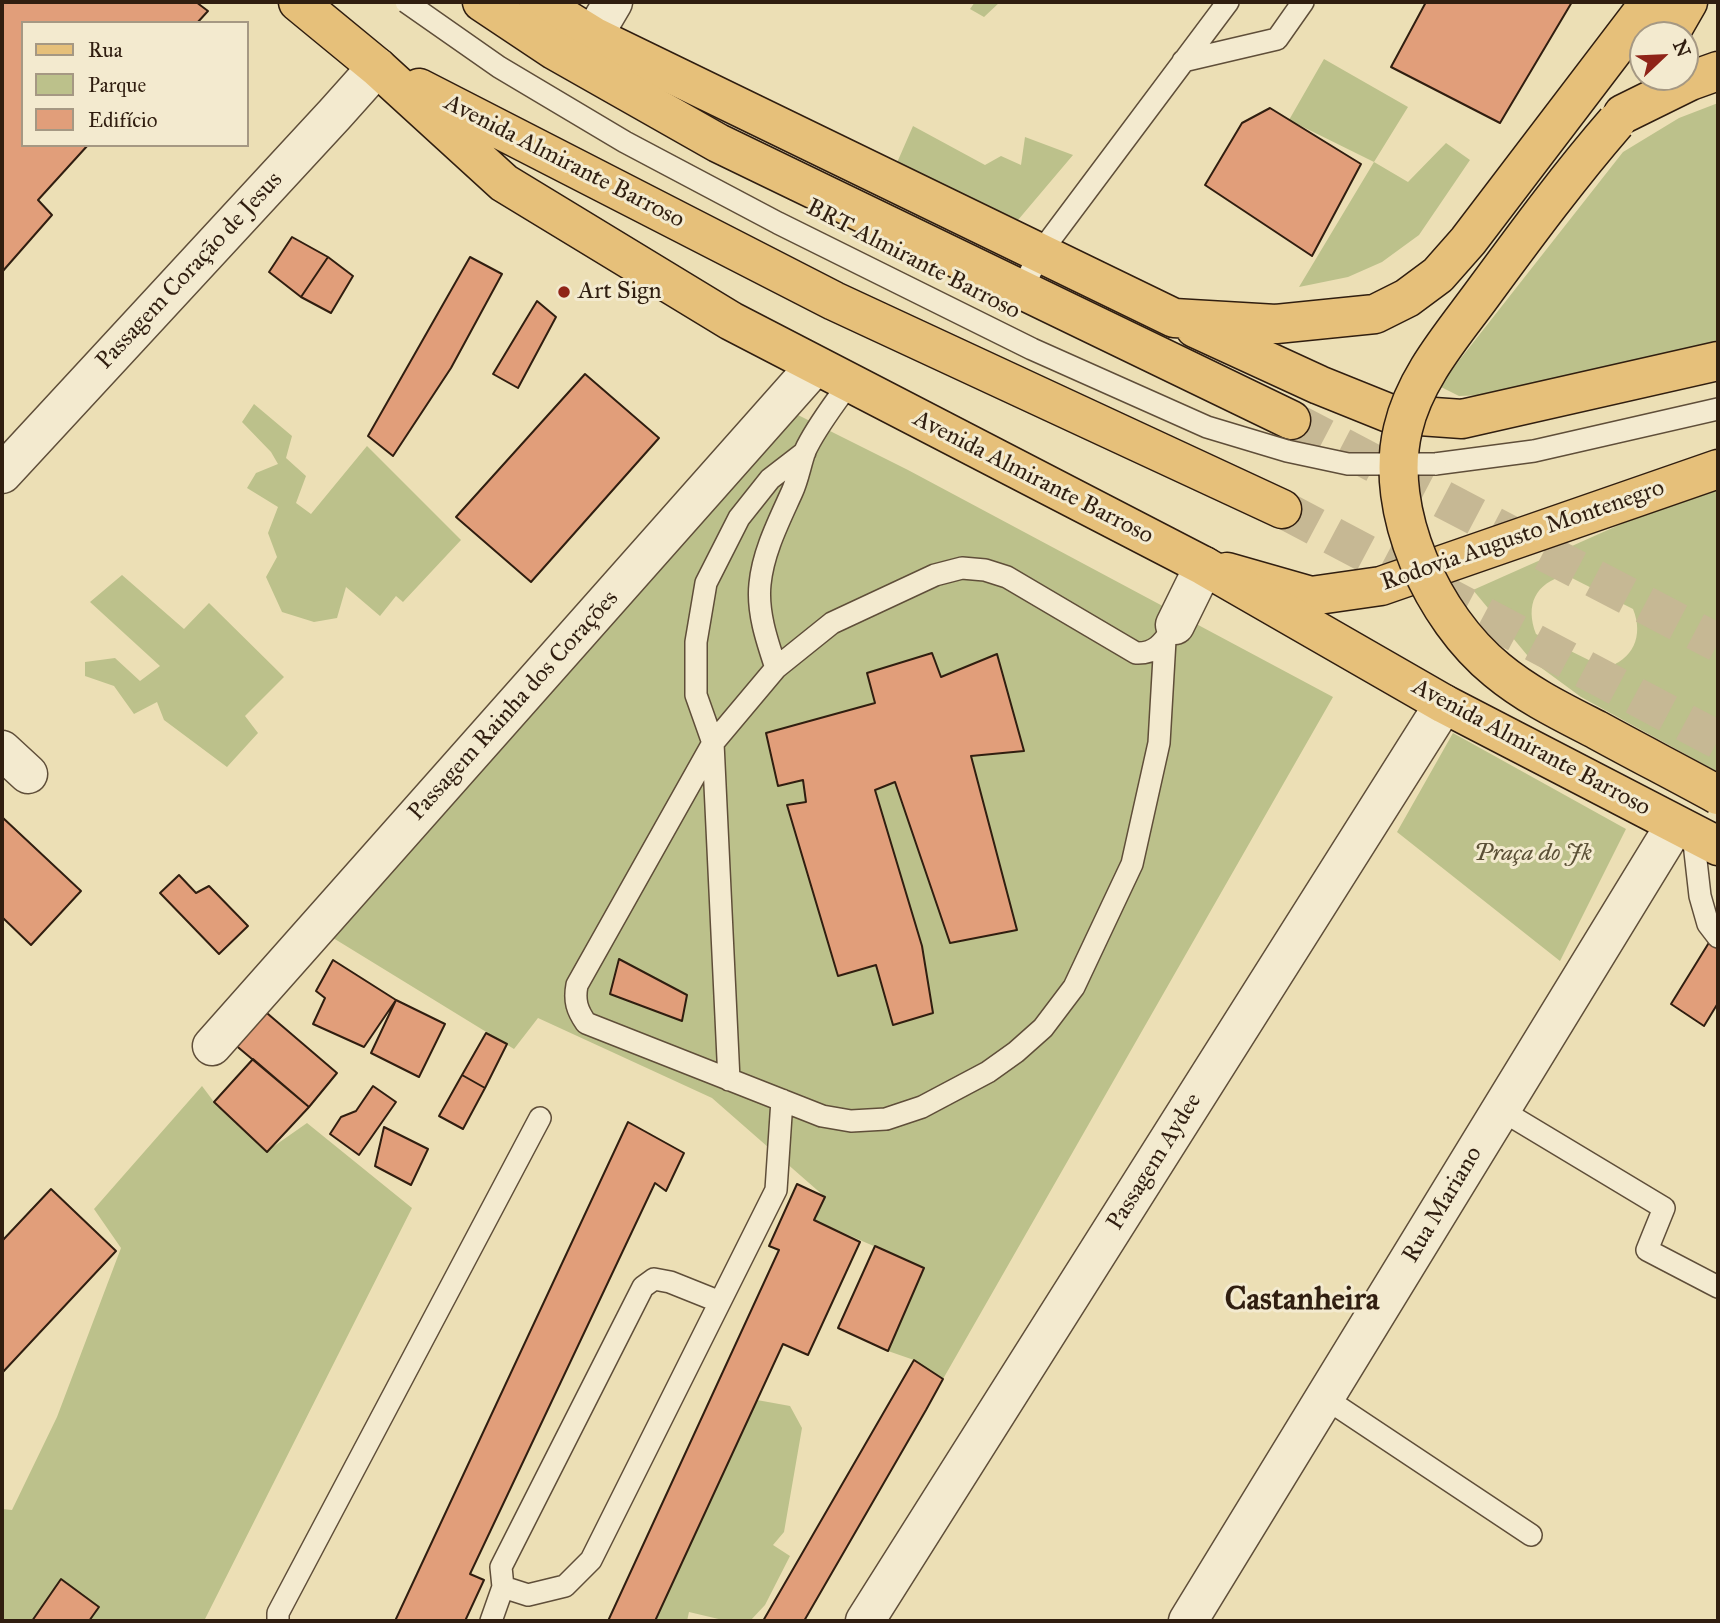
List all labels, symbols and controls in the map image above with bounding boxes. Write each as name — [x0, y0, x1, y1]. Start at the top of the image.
legend — [21, 21, 248, 147]
north arrow — [1629, 21, 1699, 91]
text: N — [1668, 36, 1696, 60]
text: Rua — [88, 37, 123, 63]
text: Parque — [88, 72, 146, 98]
street label: Avenida Almirante Barroso — [439, 89, 689, 235]
text: Edifício — [88, 107, 157, 133]
street label: Passagem Coração de Jesus — [91, 166, 289, 376]
street label: BRT Almirante Barroso — [801, 194, 1025, 326]
place label: Art Sign — [578, 278, 661, 306]
marker: Art Sign — [556, 284, 572, 300]
street label: Avenida Almirante Barroso — [908, 405, 1158, 551]
street label: Rodovia Augusto Montenegro — [1378, 474, 1668, 598]
street label: Passagem Rainha dos Corações — [403, 585, 625, 827]
street label: Avenida Almirante Barroso — [1407, 673, 1655, 823]
park label: Praça do Jk — [1474, 840, 1592, 868]
street label: Passagem Aydee — [1101, 1088, 1209, 1236]
street label: Rua Mariano — [1397, 1142, 1489, 1268]
district label: Castanheira — [1225, 1282, 1379, 1320]

